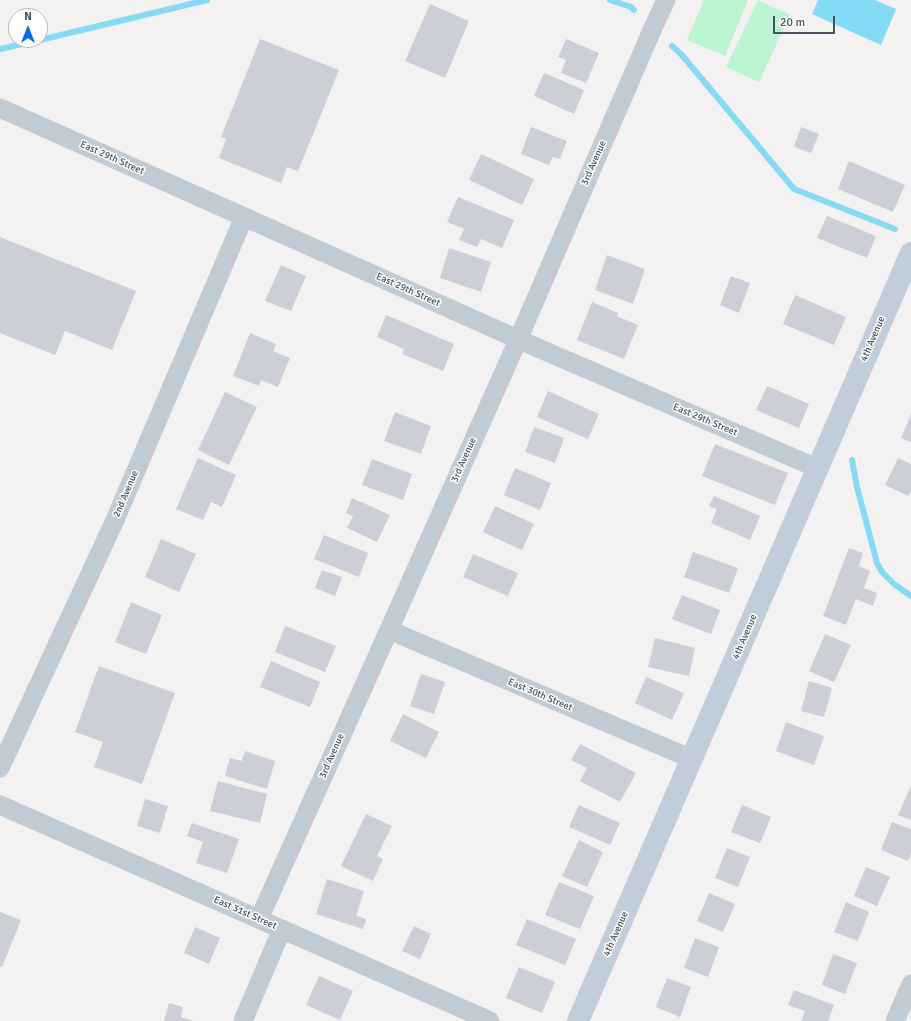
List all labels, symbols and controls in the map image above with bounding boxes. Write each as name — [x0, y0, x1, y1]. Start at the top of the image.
north arrow — [8, 8, 48, 48]
scale bar — [775, 8, 837, 34]
text: N — [24, 10, 32, 23]
text: 20 m — [780, 15, 805, 30]
street label: East 29th Street — [78, 139, 146, 177]
street label: 3rd Avenue — [579, 139, 609, 187]
street label: East 29th Street — [374, 271, 442, 309]
street label: 4th Avenue — [858, 315, 888, 363]
street label: East 29th Street — [671, 401, 739, 439]
street label: 3rd Avenue — [449, 436, 479, 484]
street label: 2nd Avenue — [111, 469, 141, 519]
street label: 4th Avenue — [730, 613, 760, 661]
street label: East 30th Street — [506, 676, 574, 714]
street label: 3rd Avenue — [317, 732, 347, 780]
street label: East 31st Street — [212, 894, 278, 932]
street label: 4th Avenue — [601, 910, 631, 958]

